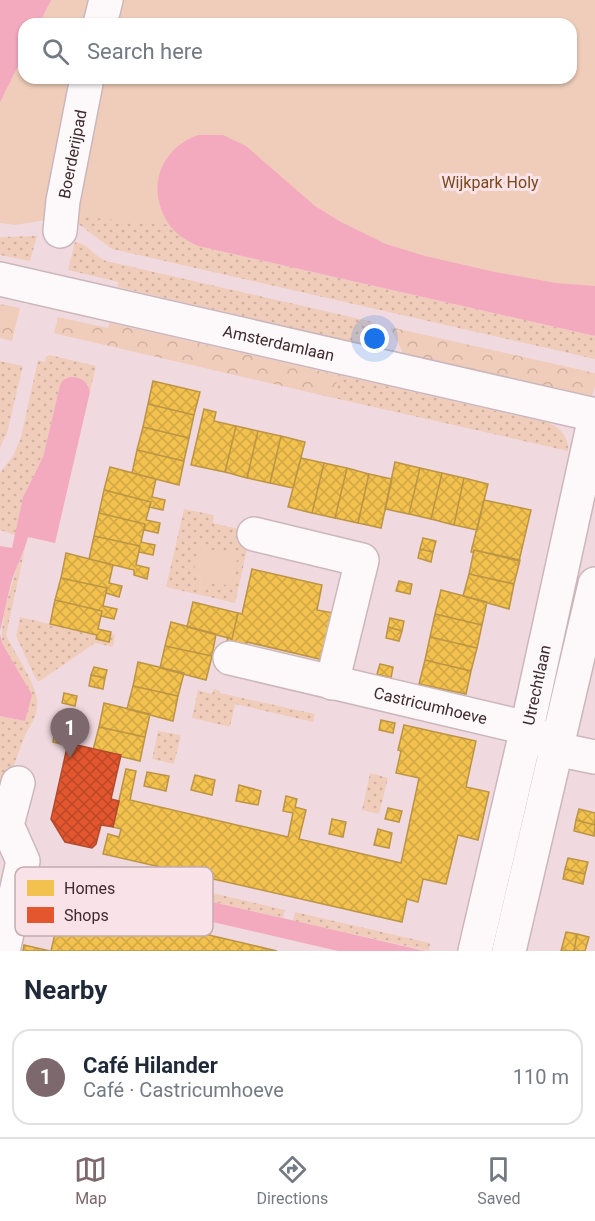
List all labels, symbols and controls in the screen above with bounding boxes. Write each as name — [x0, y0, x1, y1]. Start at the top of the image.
search box — [18, 18, 577, 84]
icon: search — [39, 35, 72, 68]
text: Search here — [87, 39, 203, 64]
street label: Boerderijpad — [55, 108, 91, 200]
park label: Wijkpark Holy — [441, 173, 539, 192]
street label: Amsterdamlaan — [221, 321, 336, 365]
your location — [360, 324, 389, 353]
street label: Utrechtlaan — [519, 643, 555, 727]
street label: Castricumhoeve — [372, 683, 489, 728]
pin: 1 — [50, 708, 90, 758]
legend — [15, 867, 213, 936]
text: Homes — [64, 879, 115, 898]
text: Shops — [64, 906, 109, 925]
text: Nearby — [24, 975, 107, 1005]
text: Café Hilander — [83, 1053, 218, 1078]
text: 1 — [40, 1065, 51, 1089]
text: 110 m — [513, 1065, 569, 1089]
text: Café · Castricumhoeve — [83, 1078, 284, 1102]
tab: Map — [74, 1153, 107, 1208]
tab: Directions — [256, 1153, 328, 1208]
tab: Saved — [477, 1153, 521, 1208]

